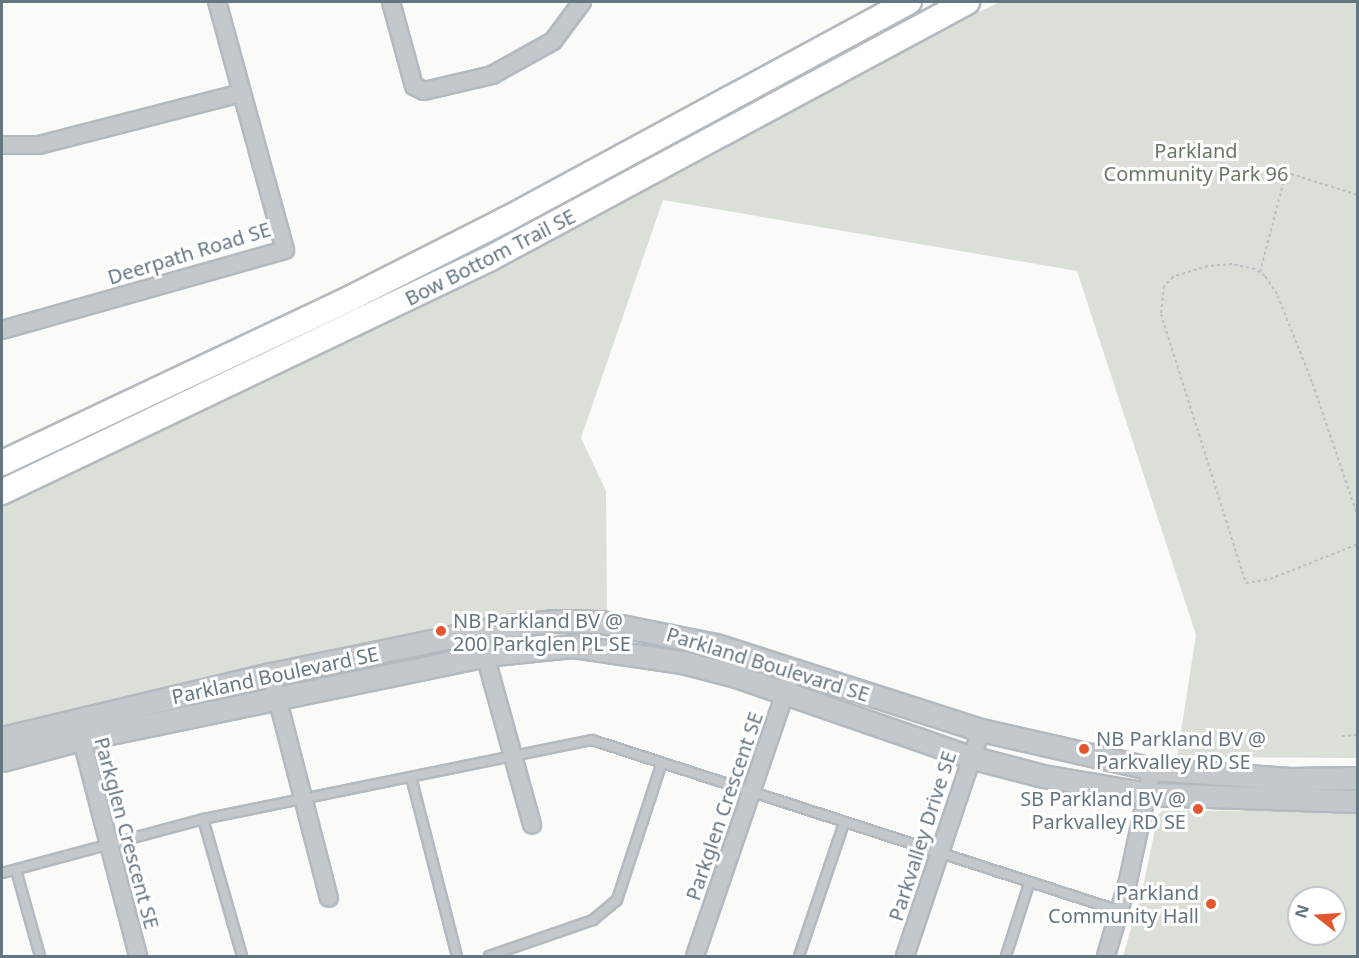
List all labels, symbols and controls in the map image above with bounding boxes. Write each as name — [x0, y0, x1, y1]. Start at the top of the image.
park label: Parkland Community Park 96 — [1104, 139, 1288, 186]
street label: Bow Bottom Trail SE — [401, 204, 579, 310]
street label: Deerpath Road SE — [105, 217, 273, 289]
place label: NB Parkland BV @ 200 Parkglen PL SE — [453, 608, 631, 655]
street label: Parkland Boulevard SE — [664, 622, 872, 706]
marker: NB Parkland BV @ 200 Parkglen PL SE — [434, 624, 448, 638]
street label: Parkland Boulevard SE — [169, 641, 381, 709]
street label: Parkglen Crescent SE — [680, 709, 768, 903]
place label: NB Parkland BV @ Parkvalley RD SE — [1096, 726, 1266, 773]
street label: Parkglen Crescent SE — [90, 734, 164, 932]
marker: NB Parkland BV @ Parkvalley RD SE — [1077, 742, 1091, 756]
street label: Parkvalley Drive SE — [883, 748, 961, 924]
place label: SB Parkland BV @ Parkvalley RD SE — [1020, 786, 1186, 833]
marker: SB Parkland BV @ Parkvalley RD SE — [1191, 802, 1205, 816]
place label: Parkland Community Hall — [1048, 880, 1199, 927]
north arrow — [1287, 886, 1347, 946]
marker: Parkland Community Hall — [1204, 897, 1218, 911]
text: N — [1289, 902, 1314, 921]

